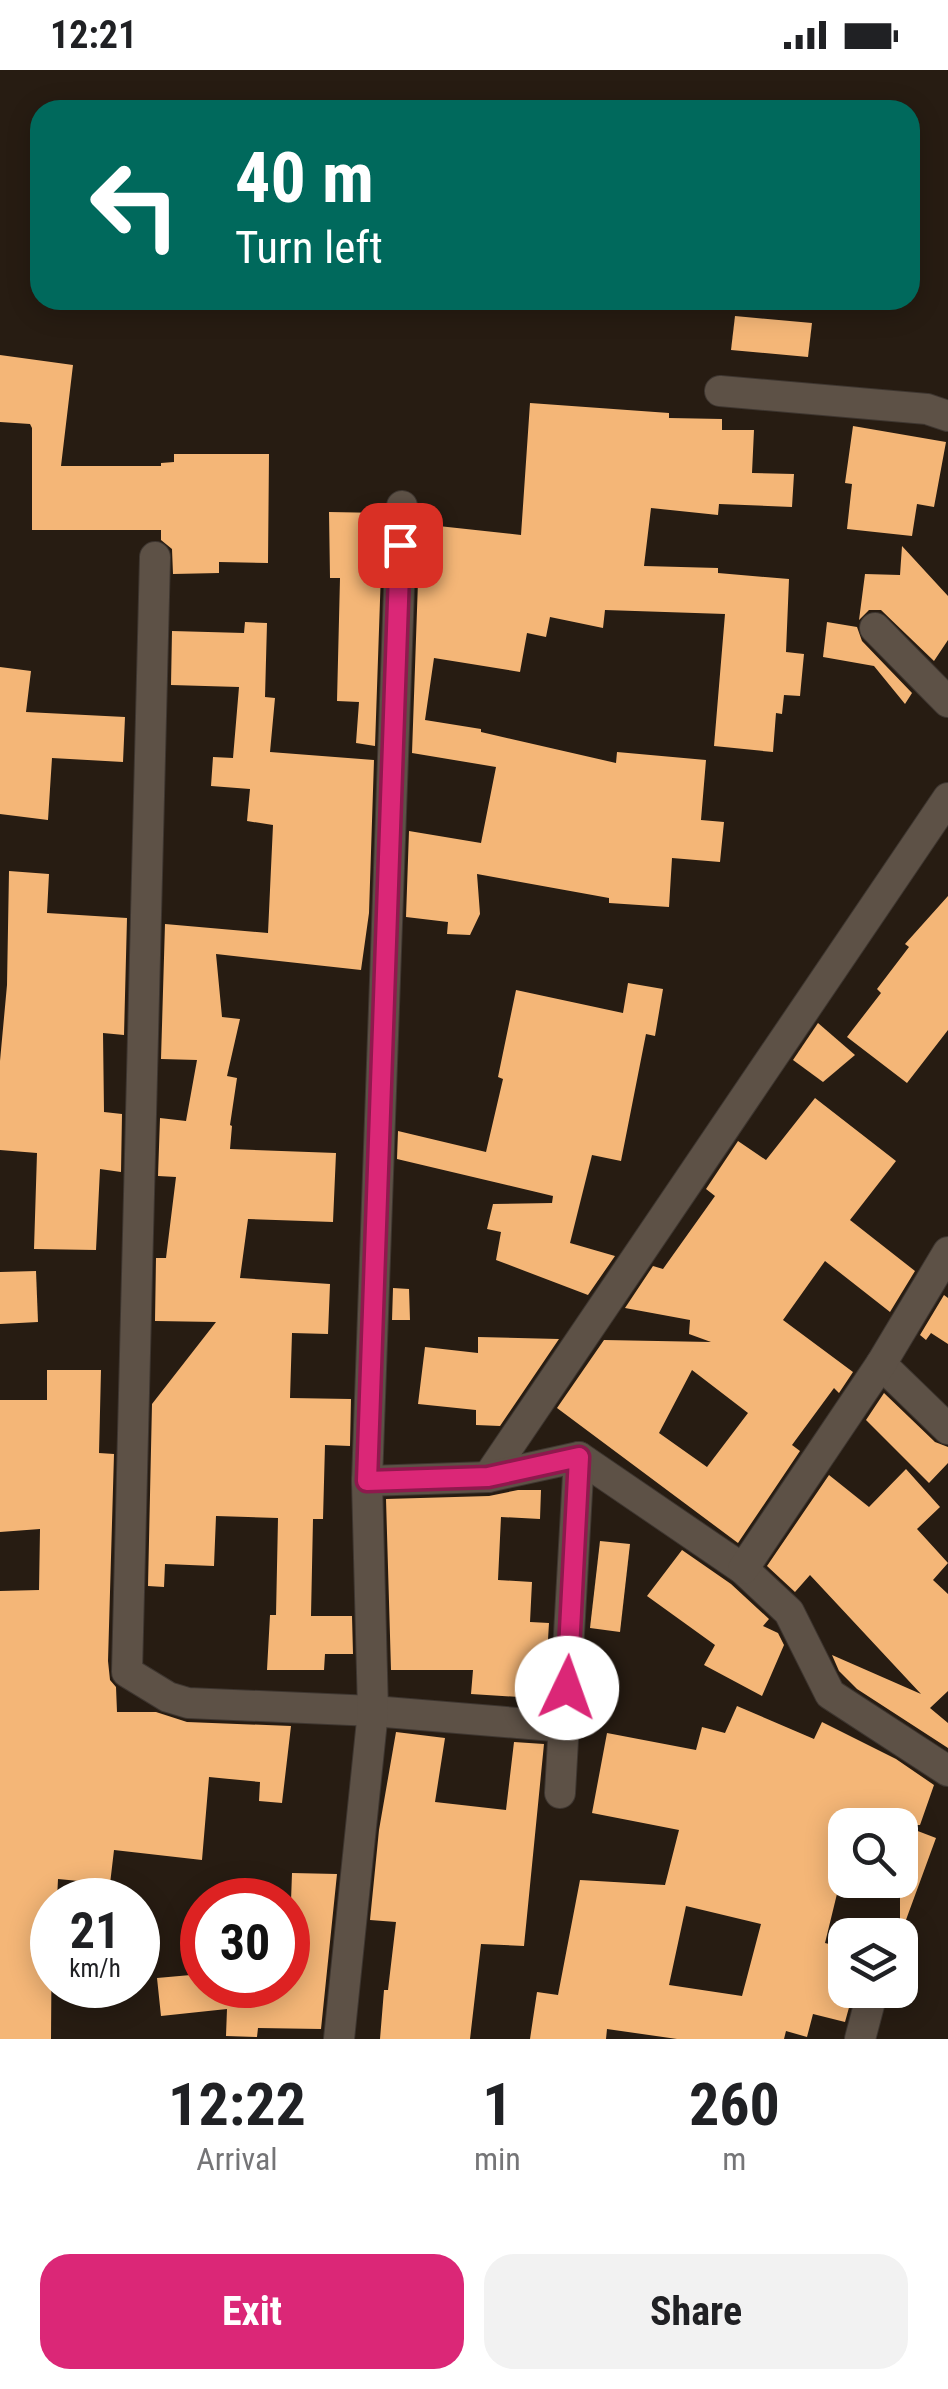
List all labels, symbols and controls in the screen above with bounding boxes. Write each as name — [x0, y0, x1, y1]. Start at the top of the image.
text: 12:21 — [50, 13, 137, 57]
text: 40 m — [235, 137, 374, 219]
icon: left — [70, 140, 200, 270]
text: Turn left — [235, 221, 383, 274]
pin — [358, 503, 443, 588]
icon: arrive — [373, 518, 428, 573]
position arrow — [515, 1636, 619, 1740]
map controls — [828, 1808, 918, 2008]
button: search — [828, 1808, 918, 1898]
speed limit sign: 30 — [180, 1878, 310, 2008]
text: 21 — [70, 1902, 120, 1960]
button: layers — [828, 1918, 918, 2008]
text: km/h — [69, 1954, 121, 1983]
text: 12:22 — [168, 2069, 306, 2140]
text: 1 — [482, 2069, 513, 2140]
text: 260 — [689, 2069, 780, 2140]
text: Arrival — [196, 2140, 278, 2178]
text: min — [474, 2140, 521, 2178]
text: m — [722, 2140, 746, 2178]
button: Exit — [40, 2254, 464, 2369]
button: Share — [484, 2254, 908, 2369]

